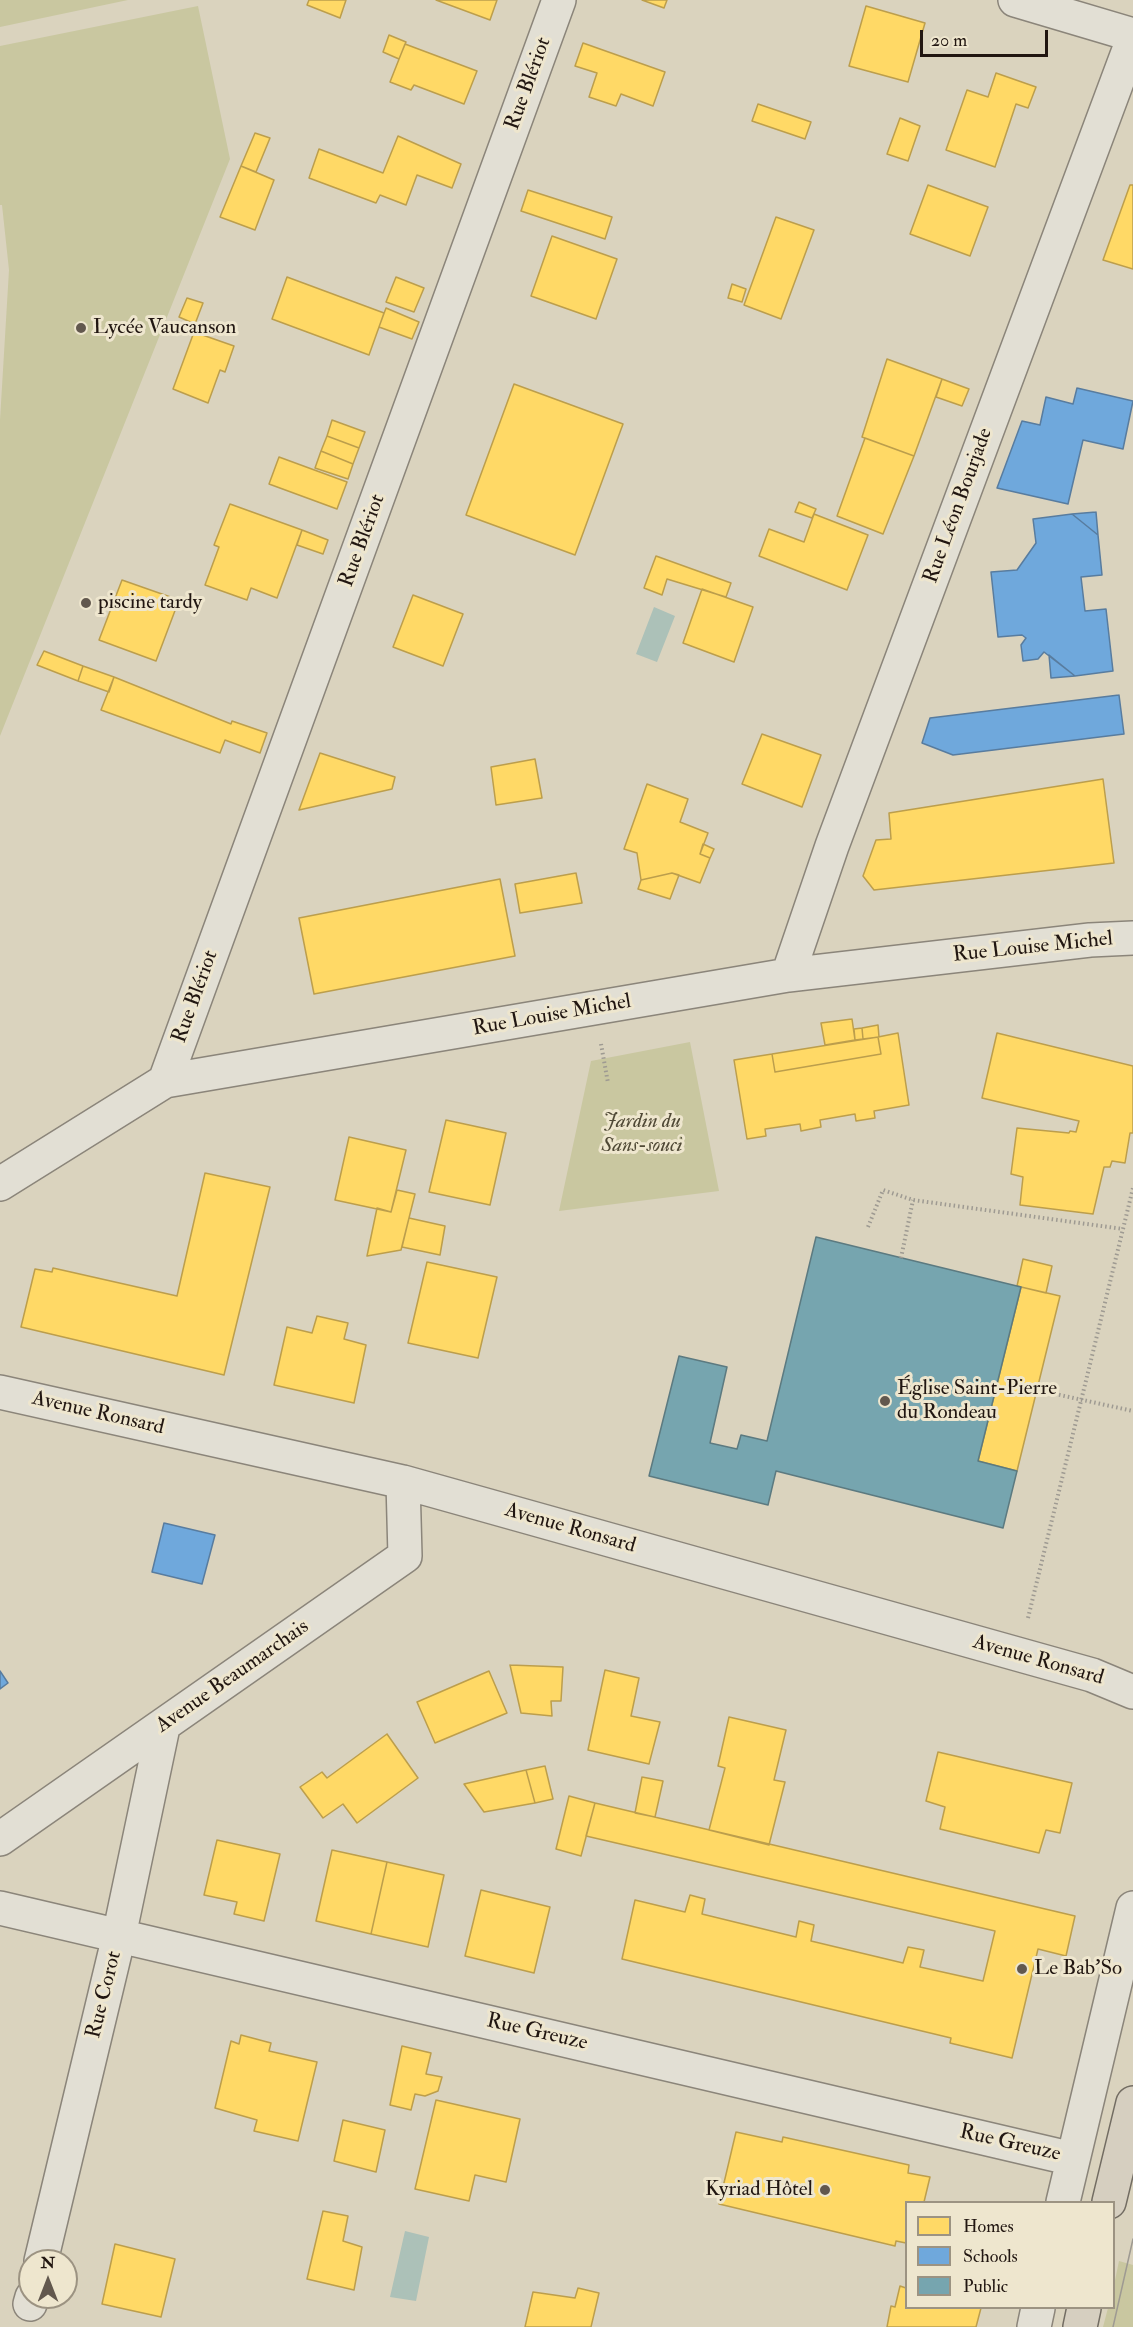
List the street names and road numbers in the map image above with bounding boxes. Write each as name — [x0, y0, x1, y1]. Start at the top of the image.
street label: Rue Blériot — [501, 34, 557, 134]
street label: Rue Léon Bourjade — [919, 425, 999, 587]
street label: Rue Blériot — [335, 491, 391, 591]
street label: Rue Louise Michel — [952, 927, 1114, 969]
street label: Rue Blériot — [168, 947, 224, 1047]
street label: Rue Louise Michel — [471, 990, 633, 1042]
street label: Avenue Ronsard — [29, 1387, 167, 1441]
street label: Avenue Ronsard — [502, 1498, 638, 1560]
street label: Avenue Beaumarchais — [152, 1615, 314, 1739]
street label: Avenue Ronsard — [970, 1630, 1106, 1692]
street label: Rue Corot — [82, 1949, 128, 2041]
street label: Rue Greuze — [484, 2009, 590, 2057]
street label: Rue Greuze — [957, 2120, 1063, 2168]

